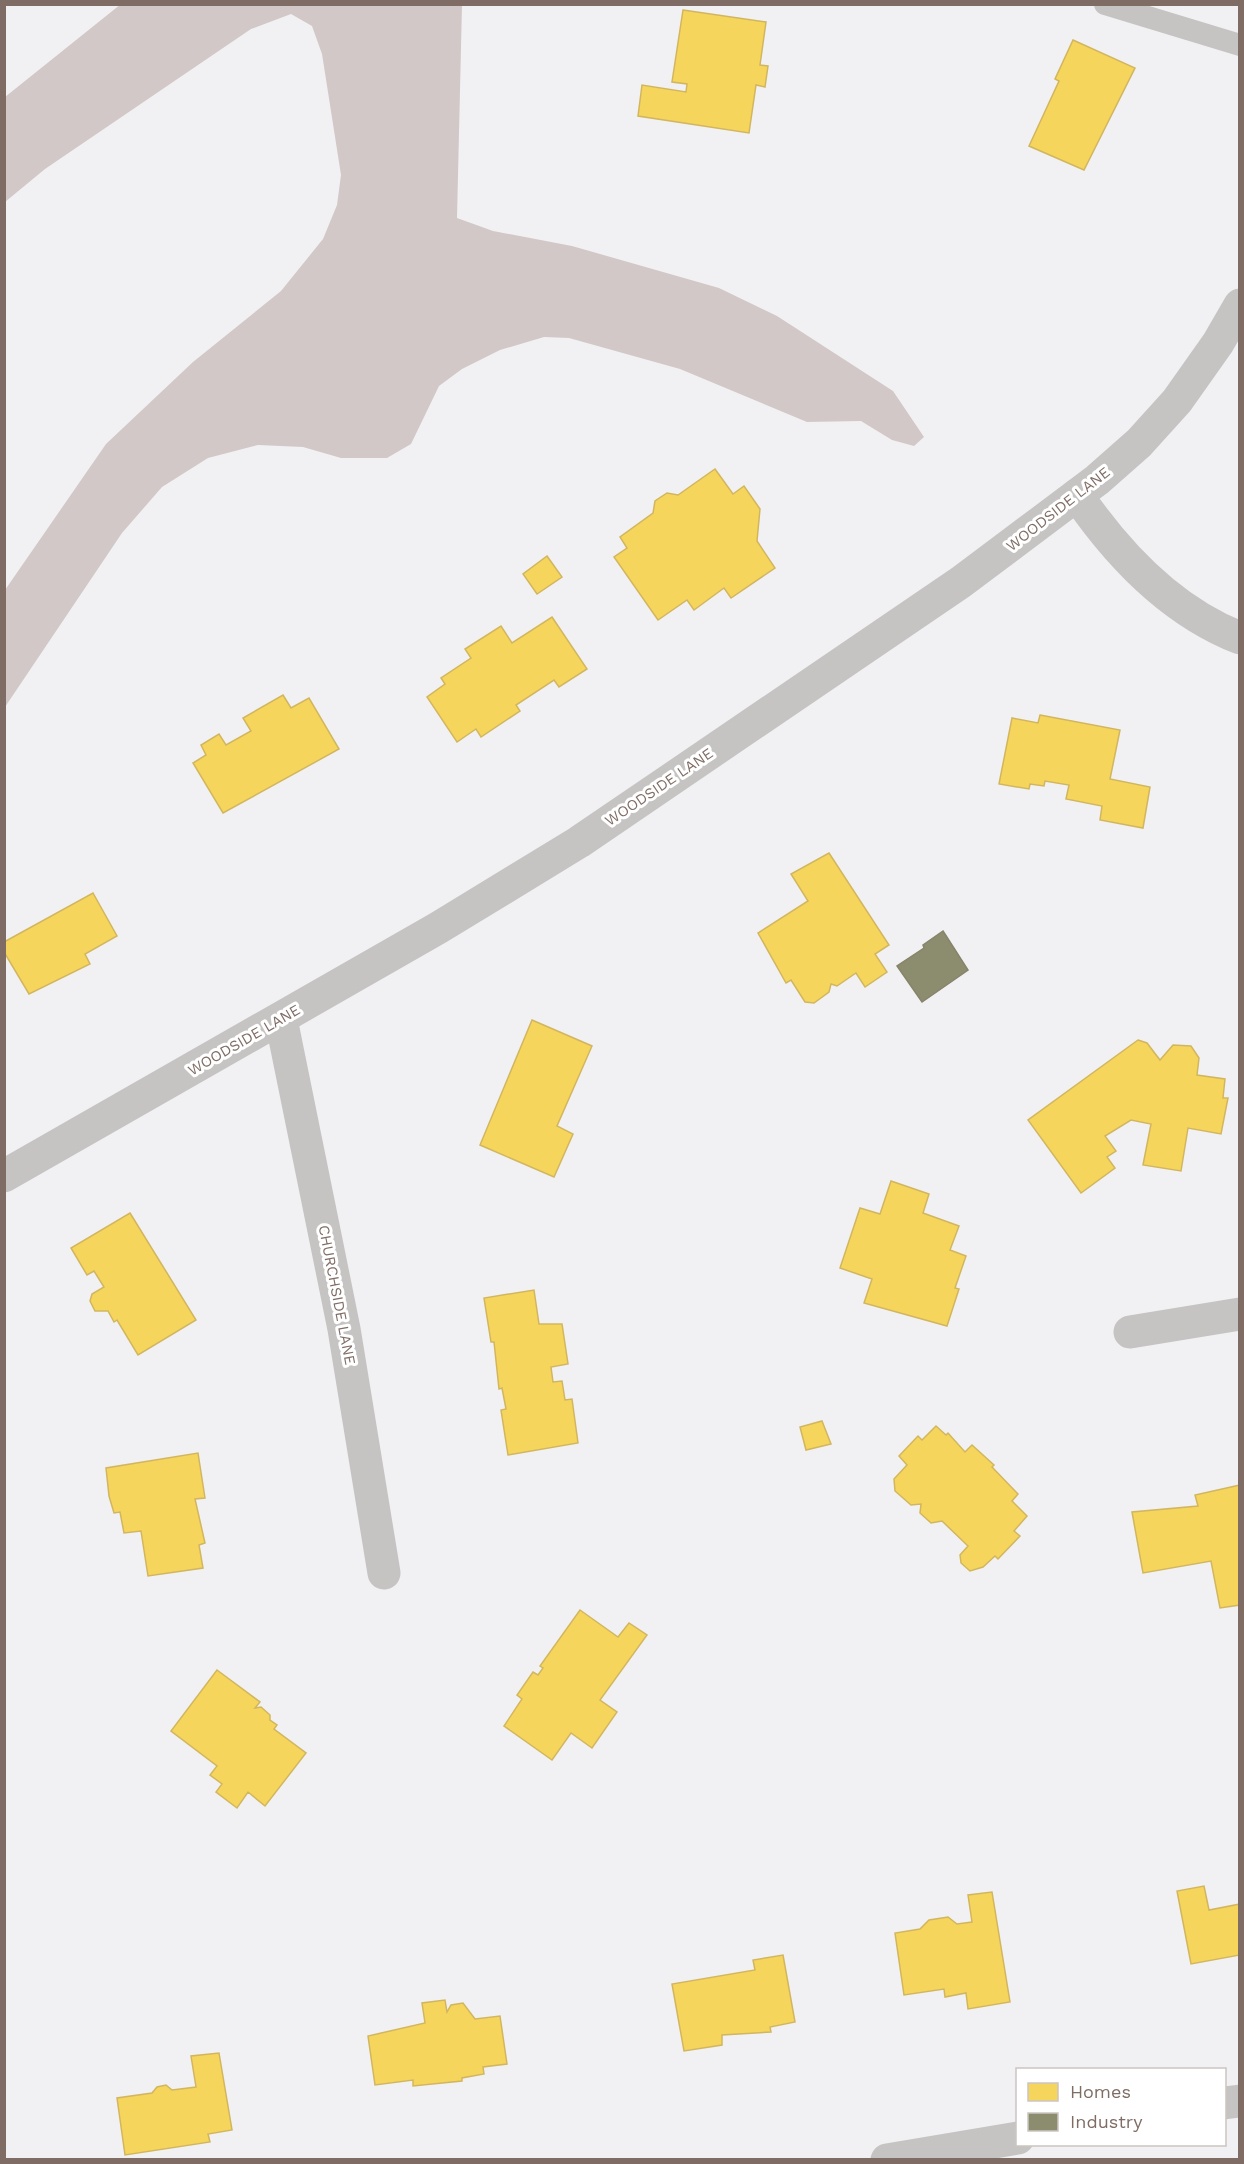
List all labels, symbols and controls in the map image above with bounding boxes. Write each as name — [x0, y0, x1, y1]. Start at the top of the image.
street label: WOODSIDE LANE — [1003, 463, 1113, 555]
street label: WOODSIDE LANE — [602, 744, 716, 830]
street label: WOODSIDE LANE — [185, 1001, 303, 1079]
street label: CHURCHSIDE LANE — [315, 1224, 359, 1366]
legend — [1016, 2068, 1226, 2146]
text: Homes — [1070, 2081, 1131, 2102]
text: Industry — [1070, 2111, 1143, 2132]

